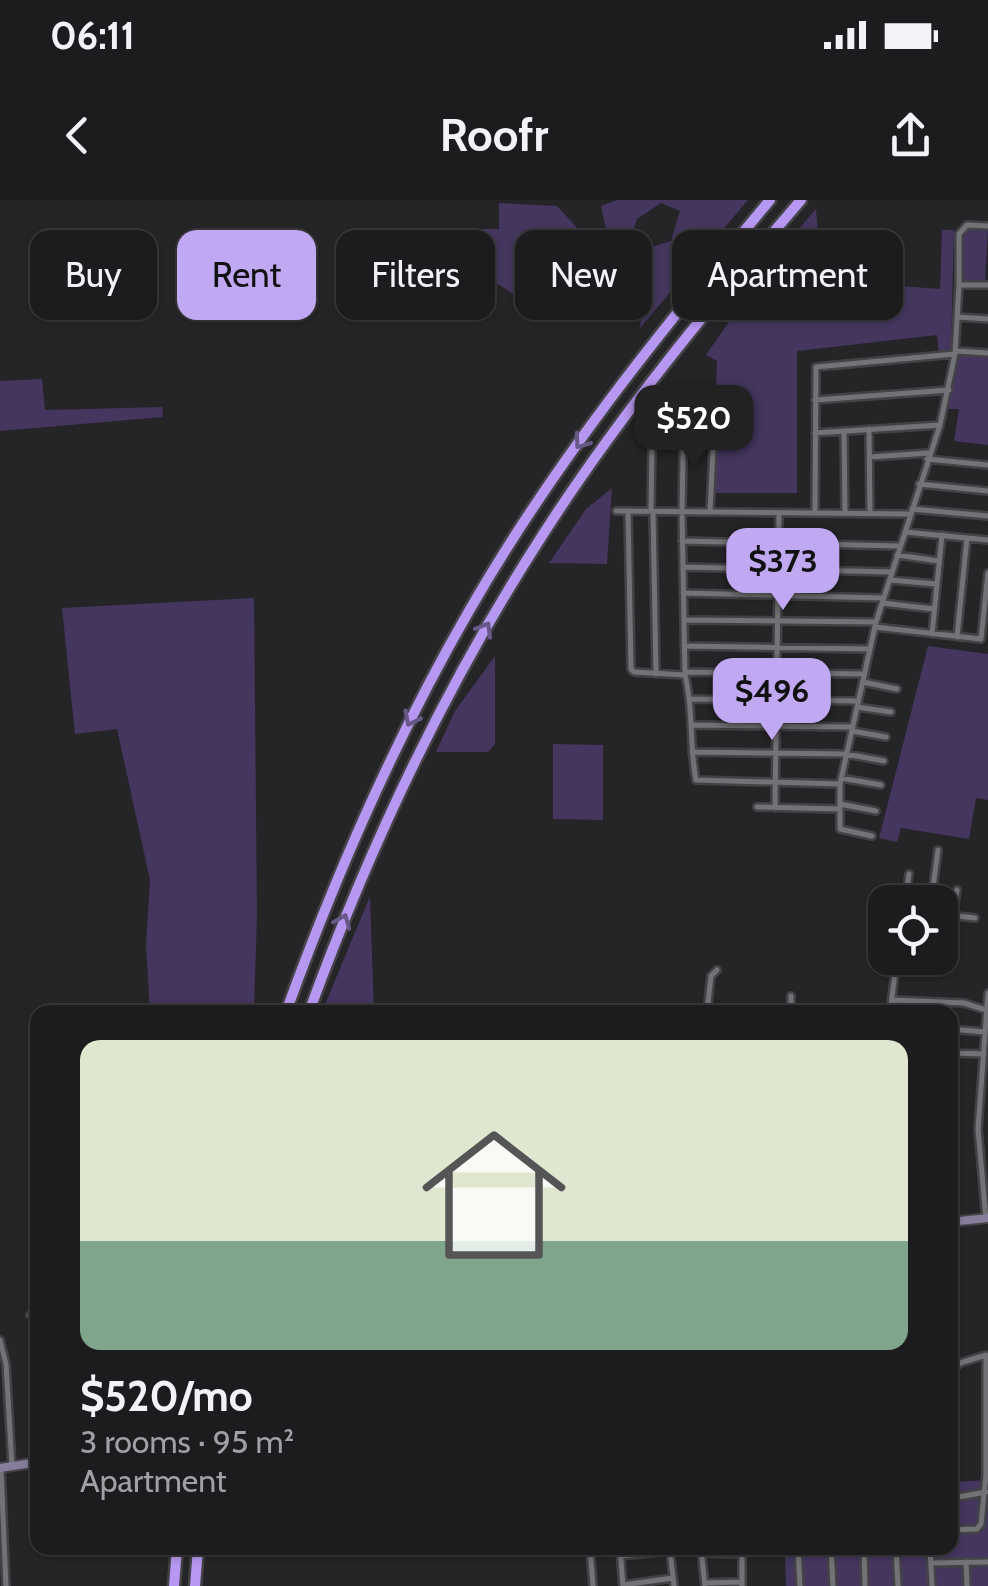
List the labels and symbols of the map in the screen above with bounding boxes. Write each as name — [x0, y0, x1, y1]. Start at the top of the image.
pin: $520 — [635, 385, 753, 470]
one-way arrow — [575, 431, 593, 449]
pin: $373 — [724, 528, 842, 613]
one-way arrow — [473, 622, 493, 640]
pin: $496 — [713, 658, 831, 743]
one-way arrow — [404, 708, 423, 726]
one-way arrow — [332, 913, 352, 931]

